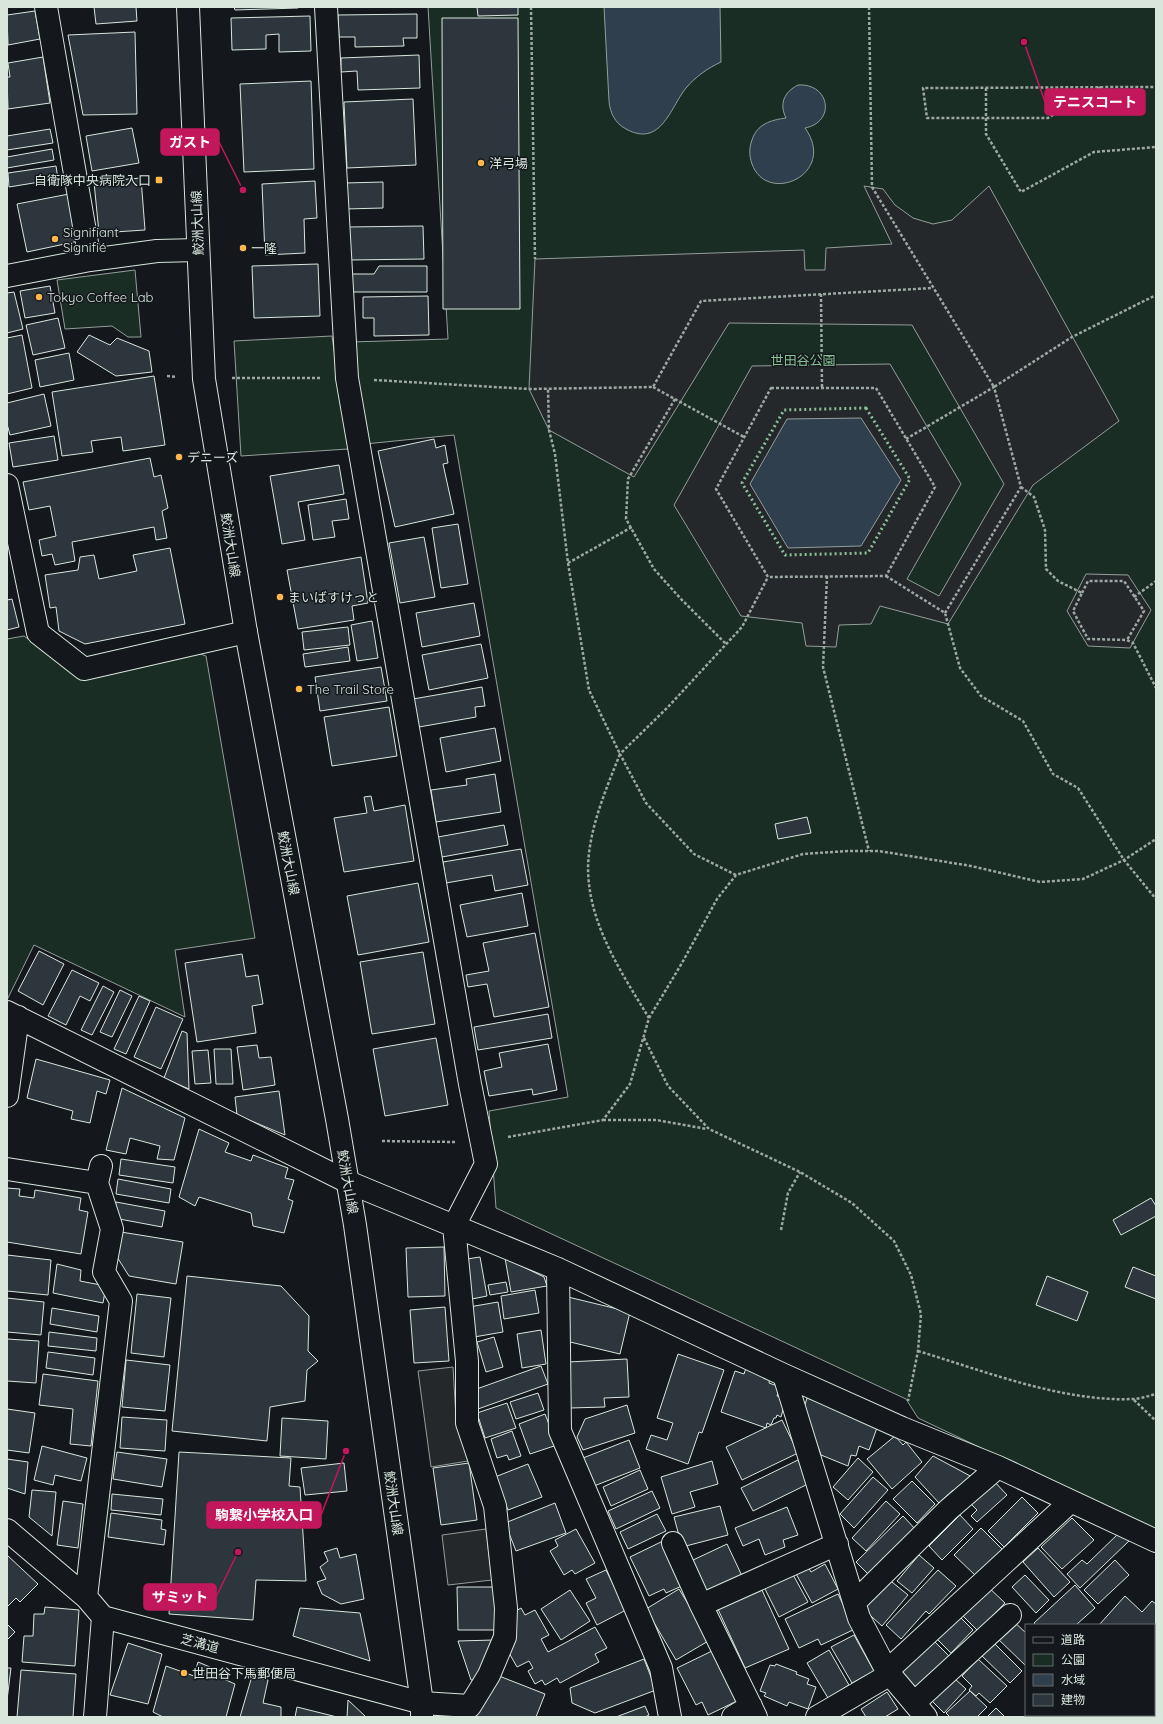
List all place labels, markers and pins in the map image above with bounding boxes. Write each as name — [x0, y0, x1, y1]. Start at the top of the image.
callout: テニスコート — [1045, 89, 1145, 115]
callout: ガスト — [161, 129, 219, 155]
place label: 洋弓場 — [489, 155, 528, 171]
marker: 洋弓場 — [476, 158, 486, 168]
place label: 自衛隊中央病院入口 — [34, 172, 151, 188]
marker: 自衛隊中央病院入口 — [154, 175, 164, 185]
place label: Signifiant Signifié — [63, 224, 119, 255]
marker: Signifiant Signifié — [50, 234, 60, 244]
place label: 一隆 — [251, 240, 277, 256]
marker: 一隆 — [238, 243, 248, 253]
place label: Tokyo Coffee Lab — [47, 289, 154, 305]
marker: Tokyo Coffee Lab — [34, 292, 44, 302]
place label: デニーズ — [187, 449, 238, 465]
marker: デニーズ — [174, 452, 184, 462]
place label: まいばすけっと — [288, 589, 379, 605]
marker: まいばすけっと — [275, 592, 285, 602]
place label: The Trail Store — [307, 681, 394, 697]
marker: The Trail Store — [294, 684, 304, 694]
callout: 駒繋小学校入口 — [207, 1502, 321, 1528]
callout: サミット — [144, 1584, 216, 1610]
place label: 世田谷下馬郵便局 — [192, 1665, 296, 1681]
marker: 世田谷下馬郵便局 — [179, 1668, 189, 1678]

